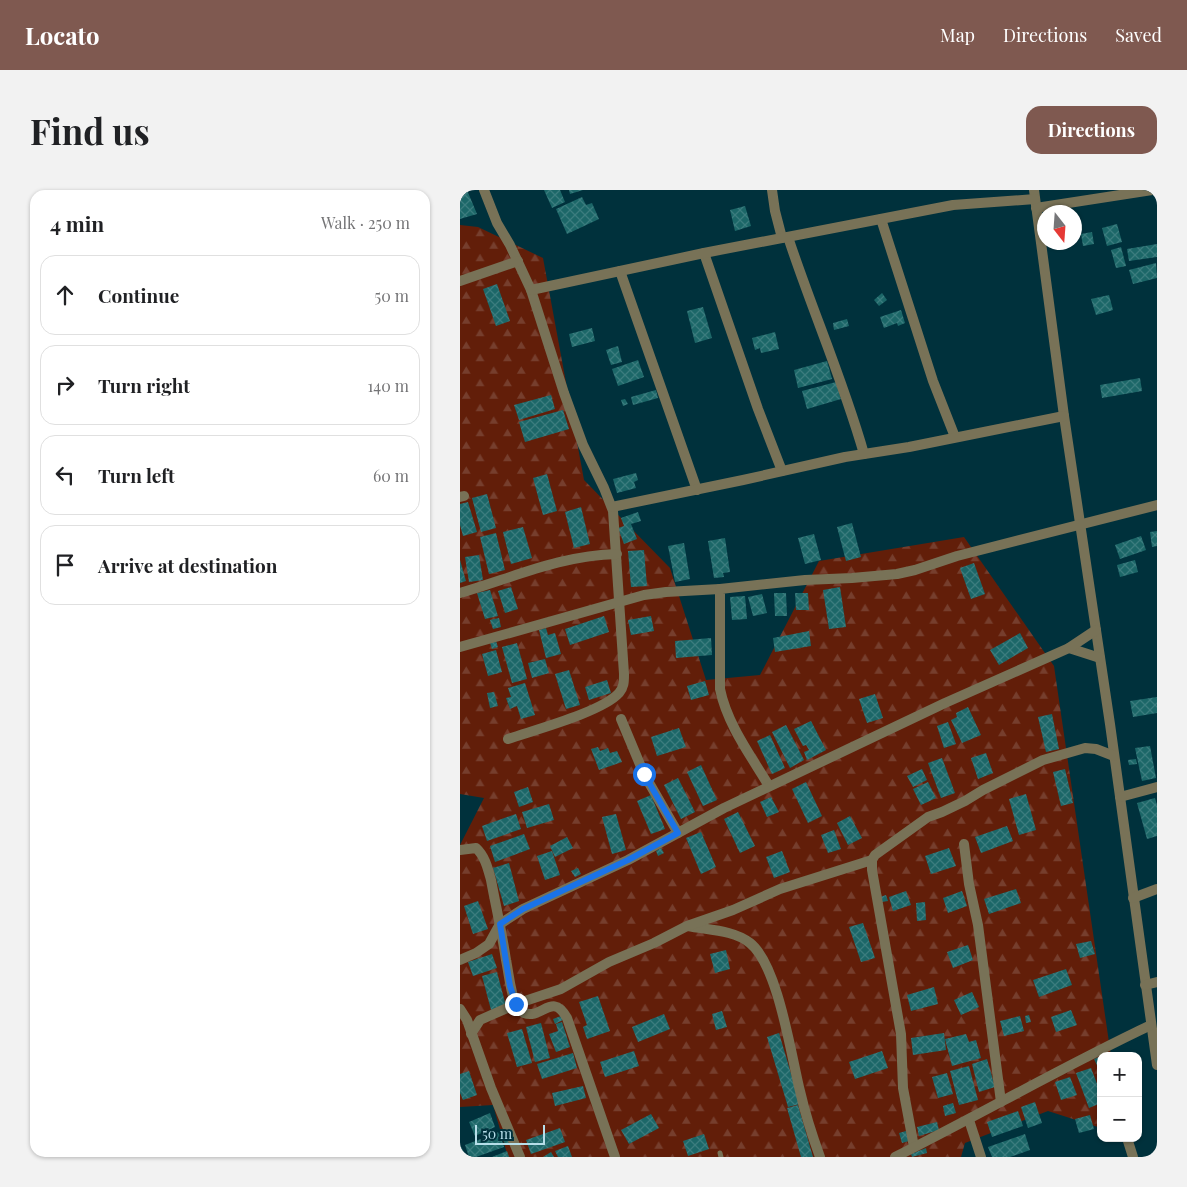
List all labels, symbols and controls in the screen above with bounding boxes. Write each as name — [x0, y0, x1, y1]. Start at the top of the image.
text: Locato — [25, 19, 99, 51]
text: Map — [940, 23, 975, 47]
text: Directions — [1003, 23, 1087, 47]
text: Saved — [1115, 23, 1162, 47]
button: Directions — [1026, 106, 1157, 154]
text: Find us — [30, 107, 150, 154]
north arrow — [1037, 205, 1082, 250]
text: 4 min — [50, 209, 104, 237]
text: Walk · 250 m — [321, 212, 410, 233]
icon: ahead — [51, 281, 79, 309]
text: Continue — [98, 282, 179, 308]
text: 50 m — [375, 285, 409, 306]
icon: right — [51, 371, 79, 399]
text: Turn right — [98, 372, 190, 398]
text: 140 m — [367, 375, 409, 396]
icon: left — [51, 461, 79, 489]
text: Turn left — [98, 462, 175, 488]
text: 60 m — [373, 465, 409, 486]
icon: arrive — [51, 551, 79, 579]
text: Arrive at destination — [98, 552, 278, 578]
route start — [633, 763, 656, 786]
route end — [505, 993, 528, 1016]
map controls — [1097, 1052, 1142, 1142]
button: + — [1097, 1052, 1142, 1097]
button: − — [1097, 1097, 1142, 1142]
scale bar — [475, 1122, 545, 1145]
text: 50 m — [482, 1124, 512, 1143]

